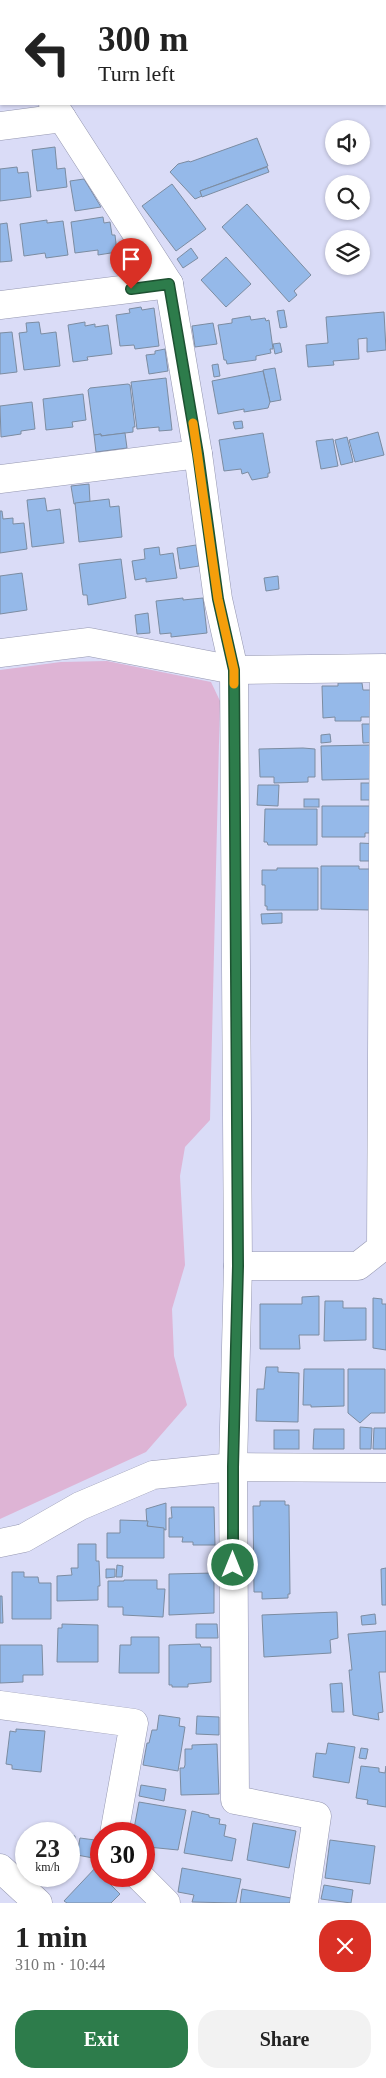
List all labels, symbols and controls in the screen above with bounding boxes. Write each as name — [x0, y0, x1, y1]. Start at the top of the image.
icon: left — [15, 20, 80, 85]
text: 300 m — [98, 20, 188, 59]
text: Turn left — [98, 61, 175, 86]
map controls — [325, 120, 370, 275]
button: sound — [325, 120, 370, 165]
button: search — [325, 175, 370, 220]
button: layers — [325, 230, 370, 275]
pin — [110, 238, 152, 289]
icon: arrive — [117, 245, 145, 273]
position arrow — [206, 1538, 258, 1590]
speed limit sign: 30 — [90, 1822, 155, 1887]
text: 23 — [35, 1835, 60, 1862]
text: km/h — [35, 1860, 60, 1874]
text: 1 min — [15, 1920, 88, 1953]
button: close — [319, 1920, 371, 1972]
text: 310 m · 10:44 — [15, 1956, 105, 1973]
button: Exit — [15, 2010, 188, 2068]
button: Share — [198, 2010, 371, 2068]

